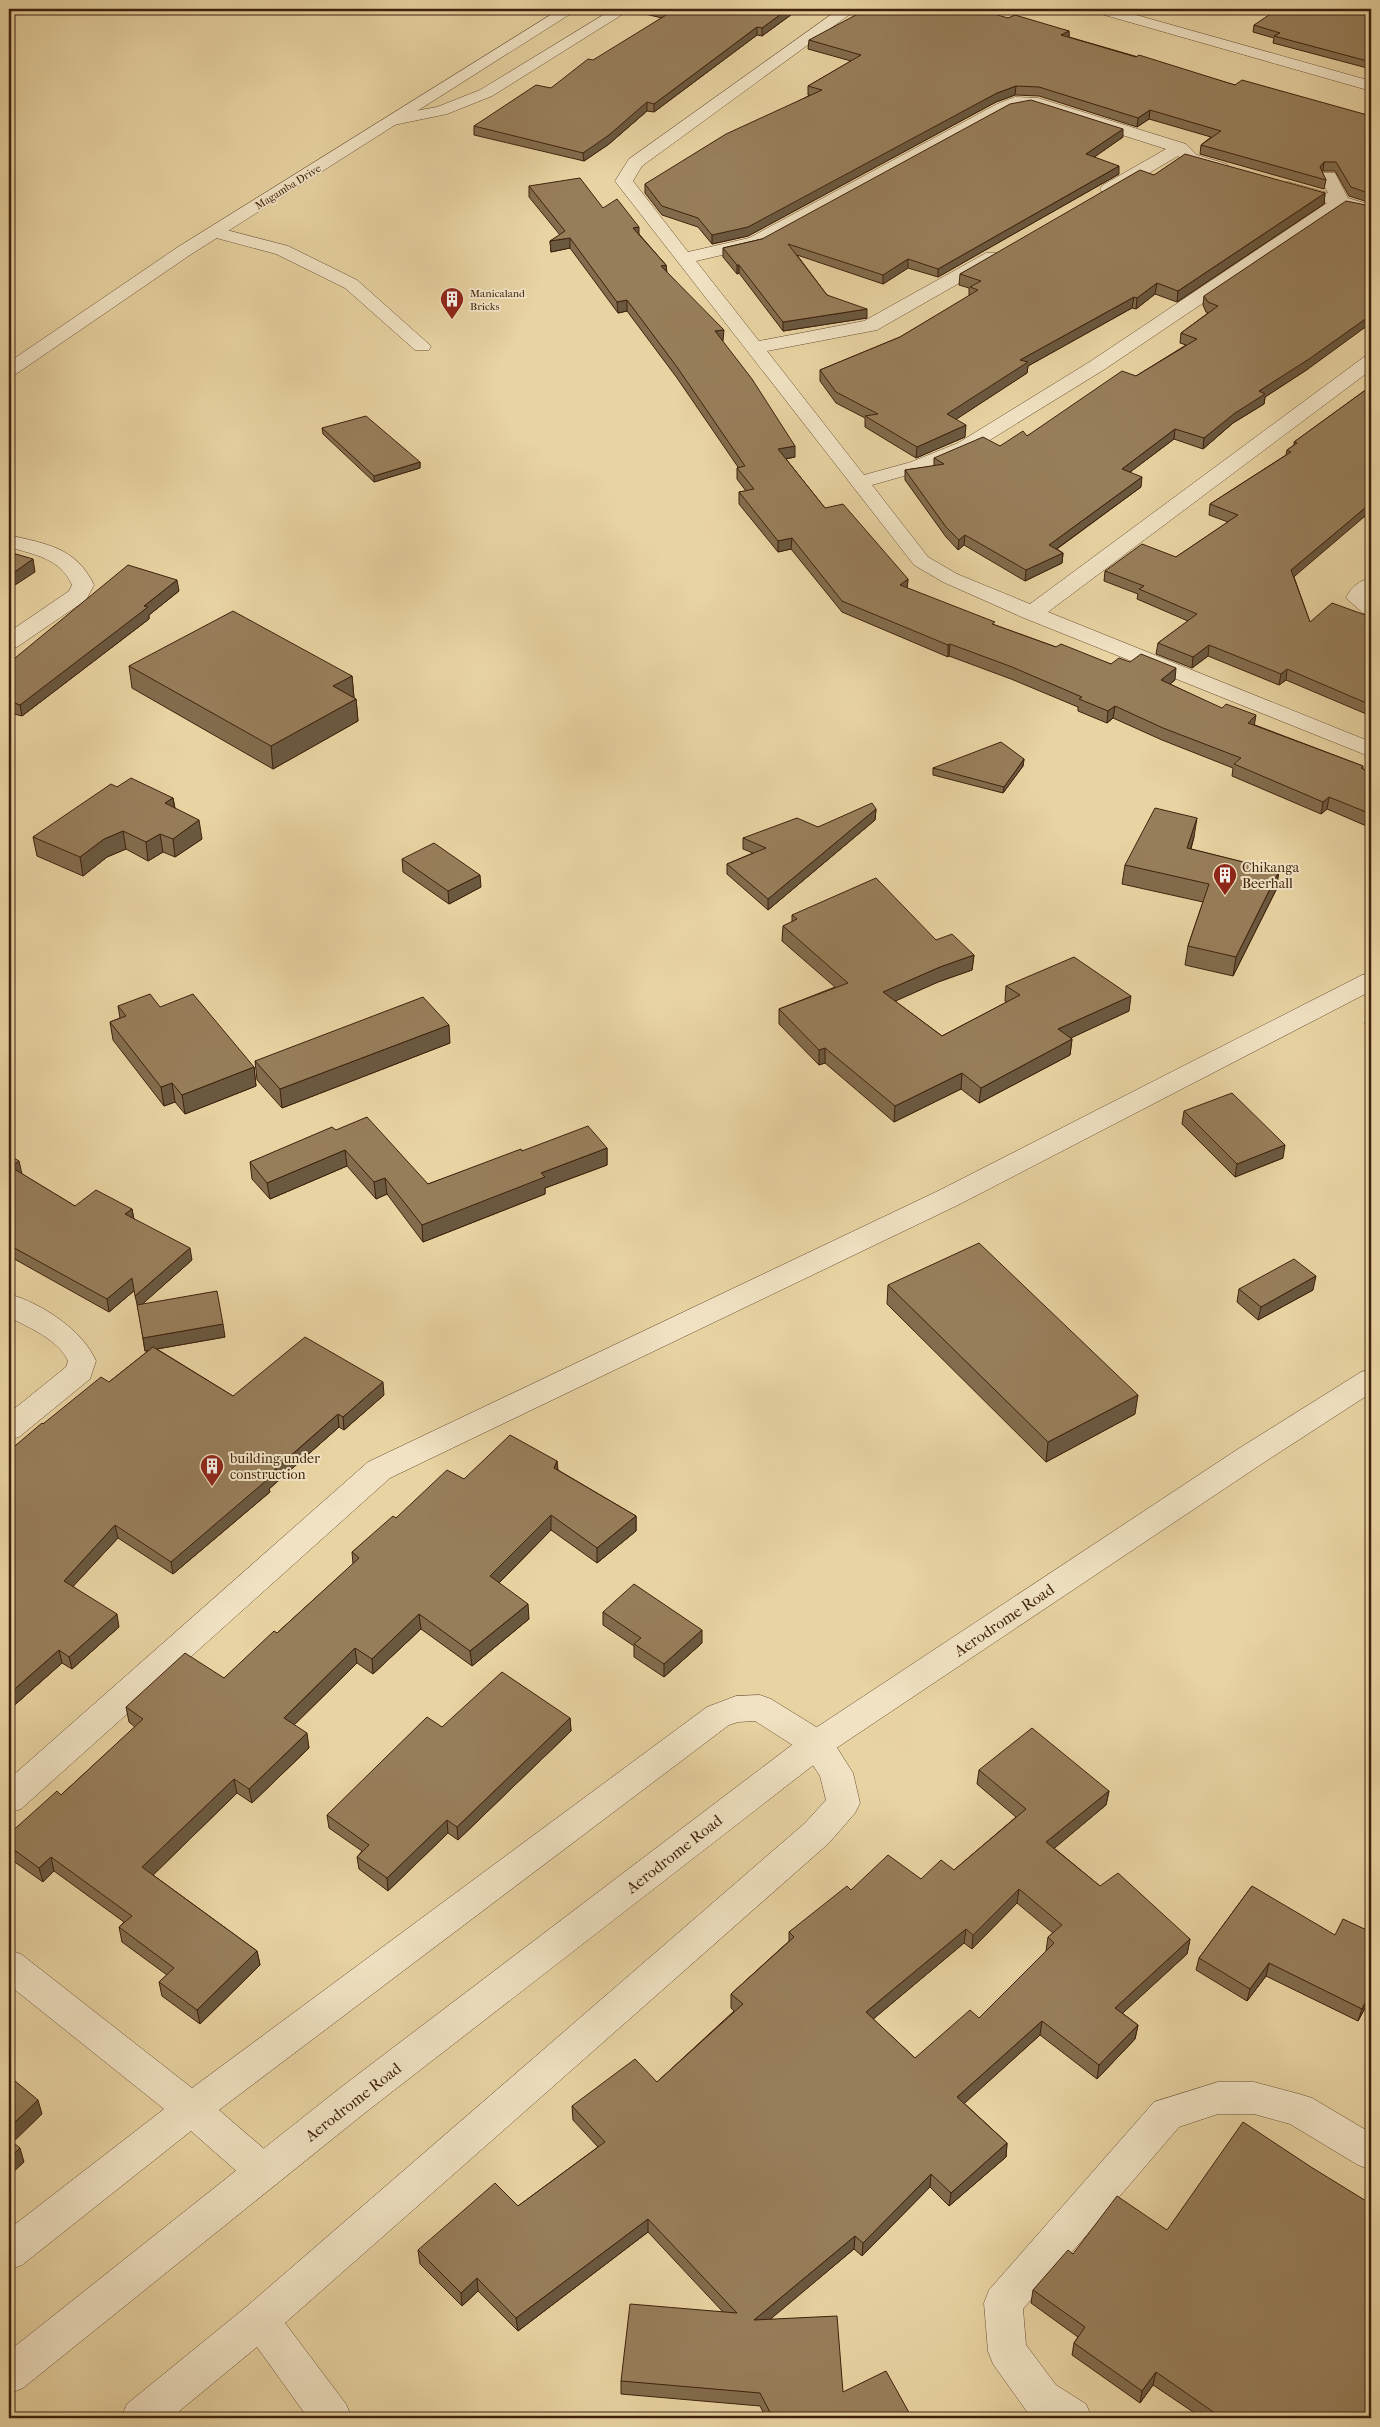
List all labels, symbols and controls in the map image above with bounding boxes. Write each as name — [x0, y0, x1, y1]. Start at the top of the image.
street label: Magamba Drive — [253, 161, 324, 212]
building icon: Manicaland Bricks — [439, 286, 465, 320]
place label: Manicaland Bricks — [470, 287, 526, 313]
place label: Chikanga Beerhall — [1242, 859, 1300, 892]
building icon: Chikanga Beerhall — [1212, 862, 1238, 896]
place label: building under construction — [229, 1450, 320, 1483]
building icon: building under construction — [199, 1453, 225, 1487]
street label: Aerodrome Road — [949, 1579, 1058, 1661]
street label: Aerodrome Road — [621, 1810, 726, 1898]
street label: Aerodrome Road — [300, 2058, 405, 2146]

